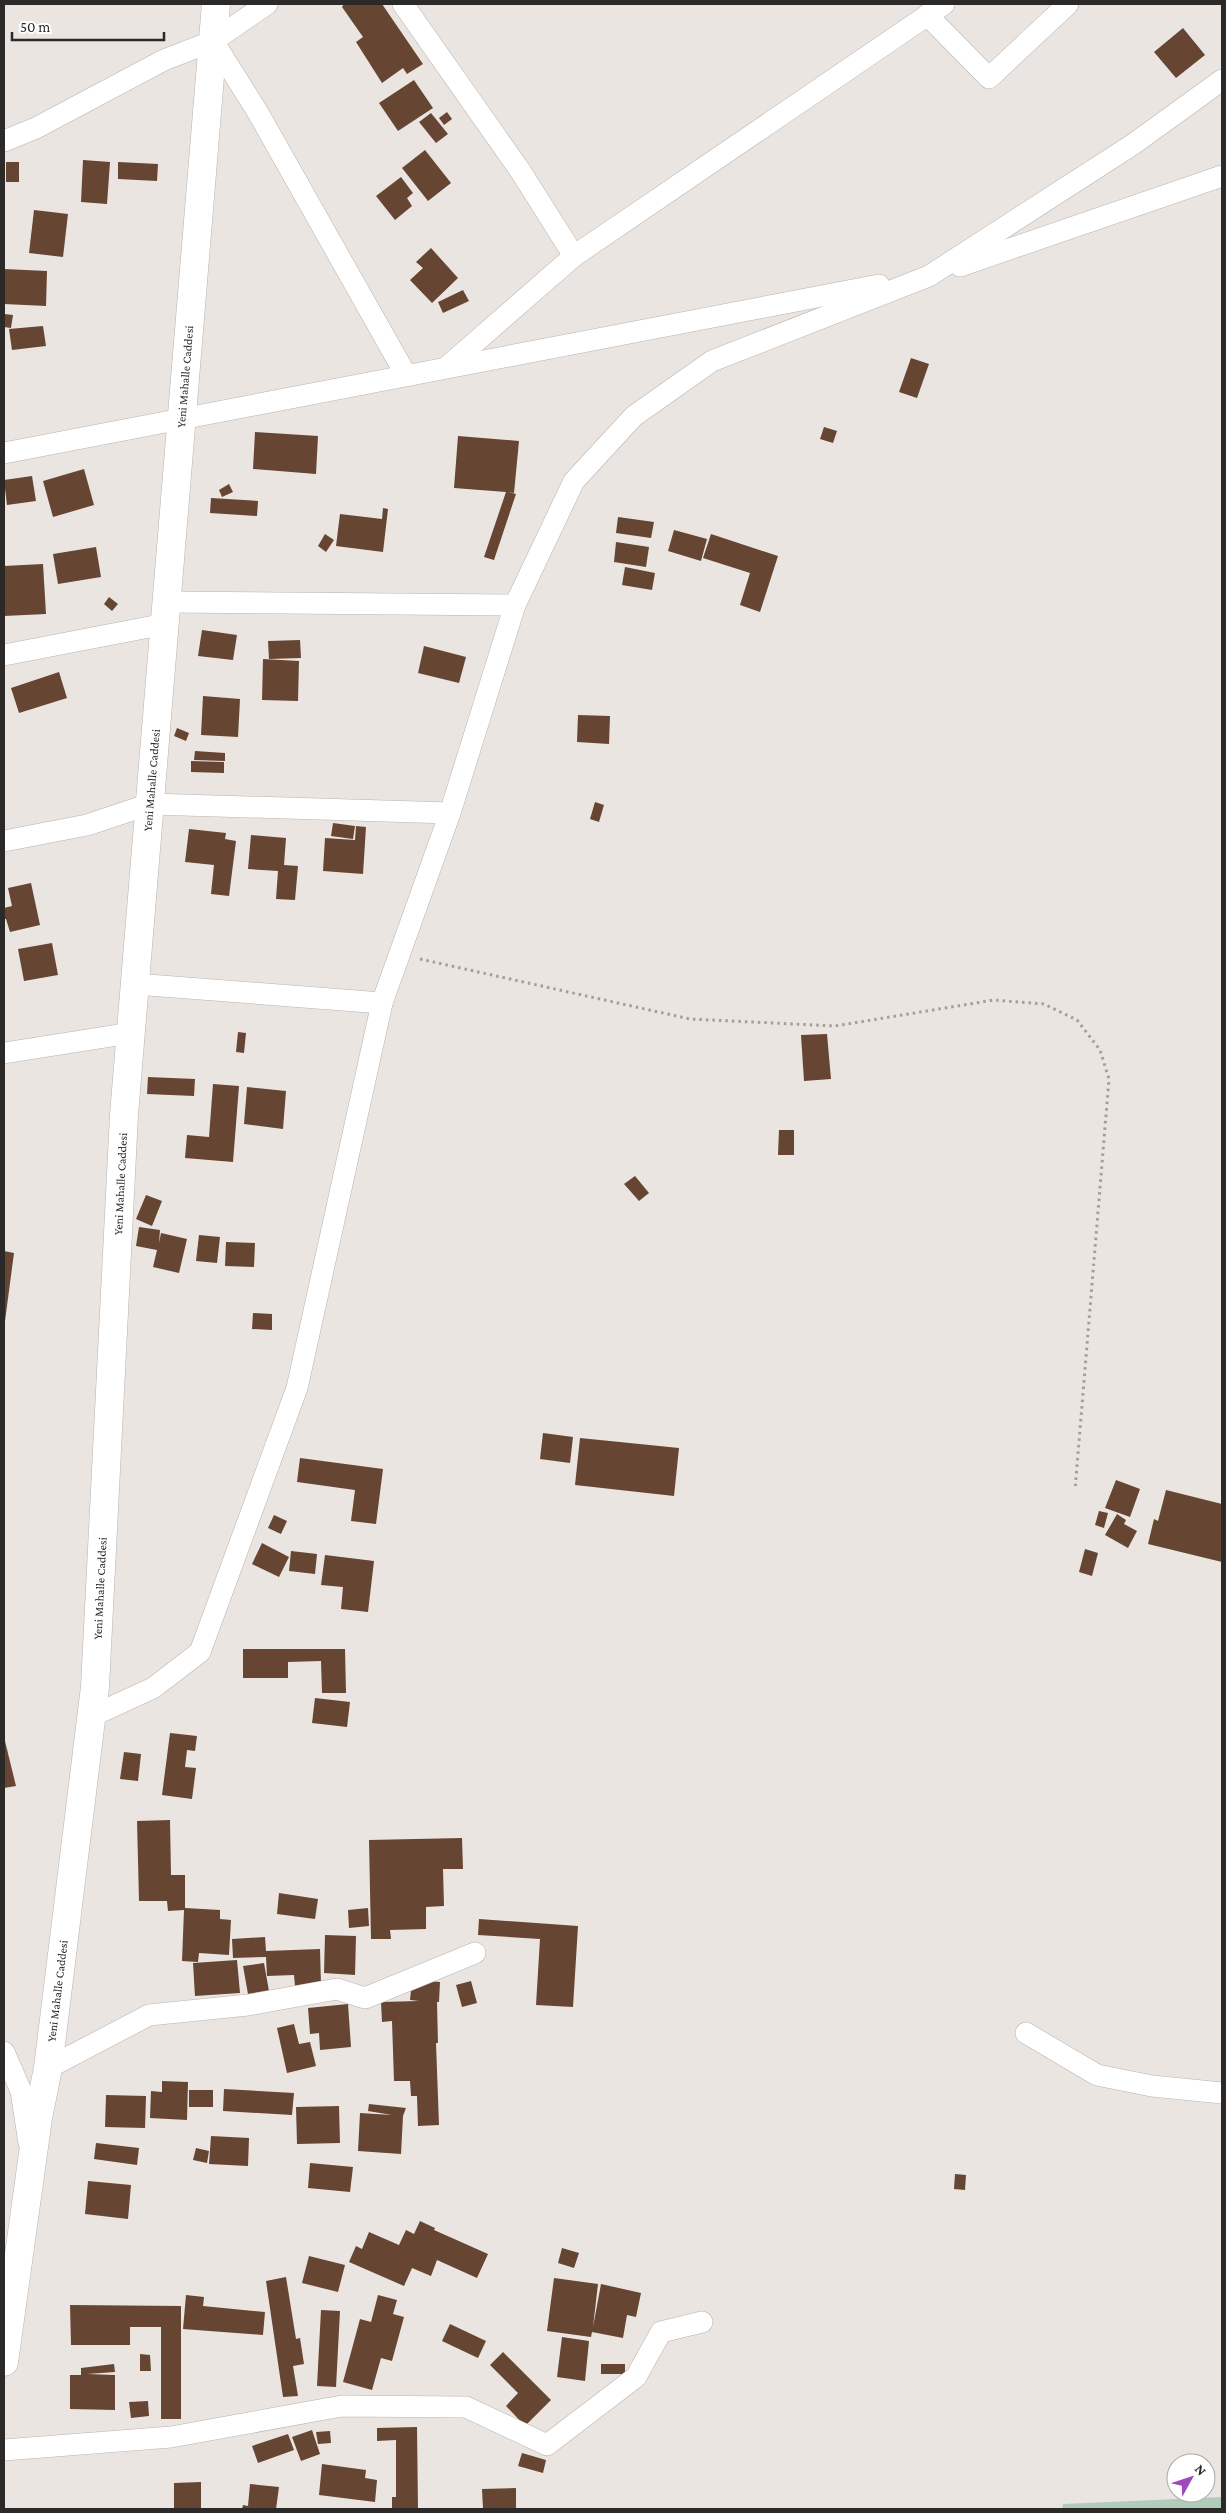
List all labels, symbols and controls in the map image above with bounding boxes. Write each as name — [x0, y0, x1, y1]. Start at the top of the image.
scale bar — [12, 10, 165, 42]
text: 50 m — [20, 19, 50, 35]
street label: Yeni Mahalle Caddesi — [174, 325, 196, 428]
street label: Yeni Mahalle Caddesi — [141, 728, 163, 832]
street label: Yeni Mahalle Caddesi — [111, 1132, 130, 1235]
street label: Yeni Mahalle Caddesi — [90, 1537, 110, 1640]
street label: Yeni Mahalle Caddesi — [44, 1939, 71, 2043]
north arrow — [1166, 2453, 1216, 2503]
text: N — [1192, 2461, 1210, 2479]

